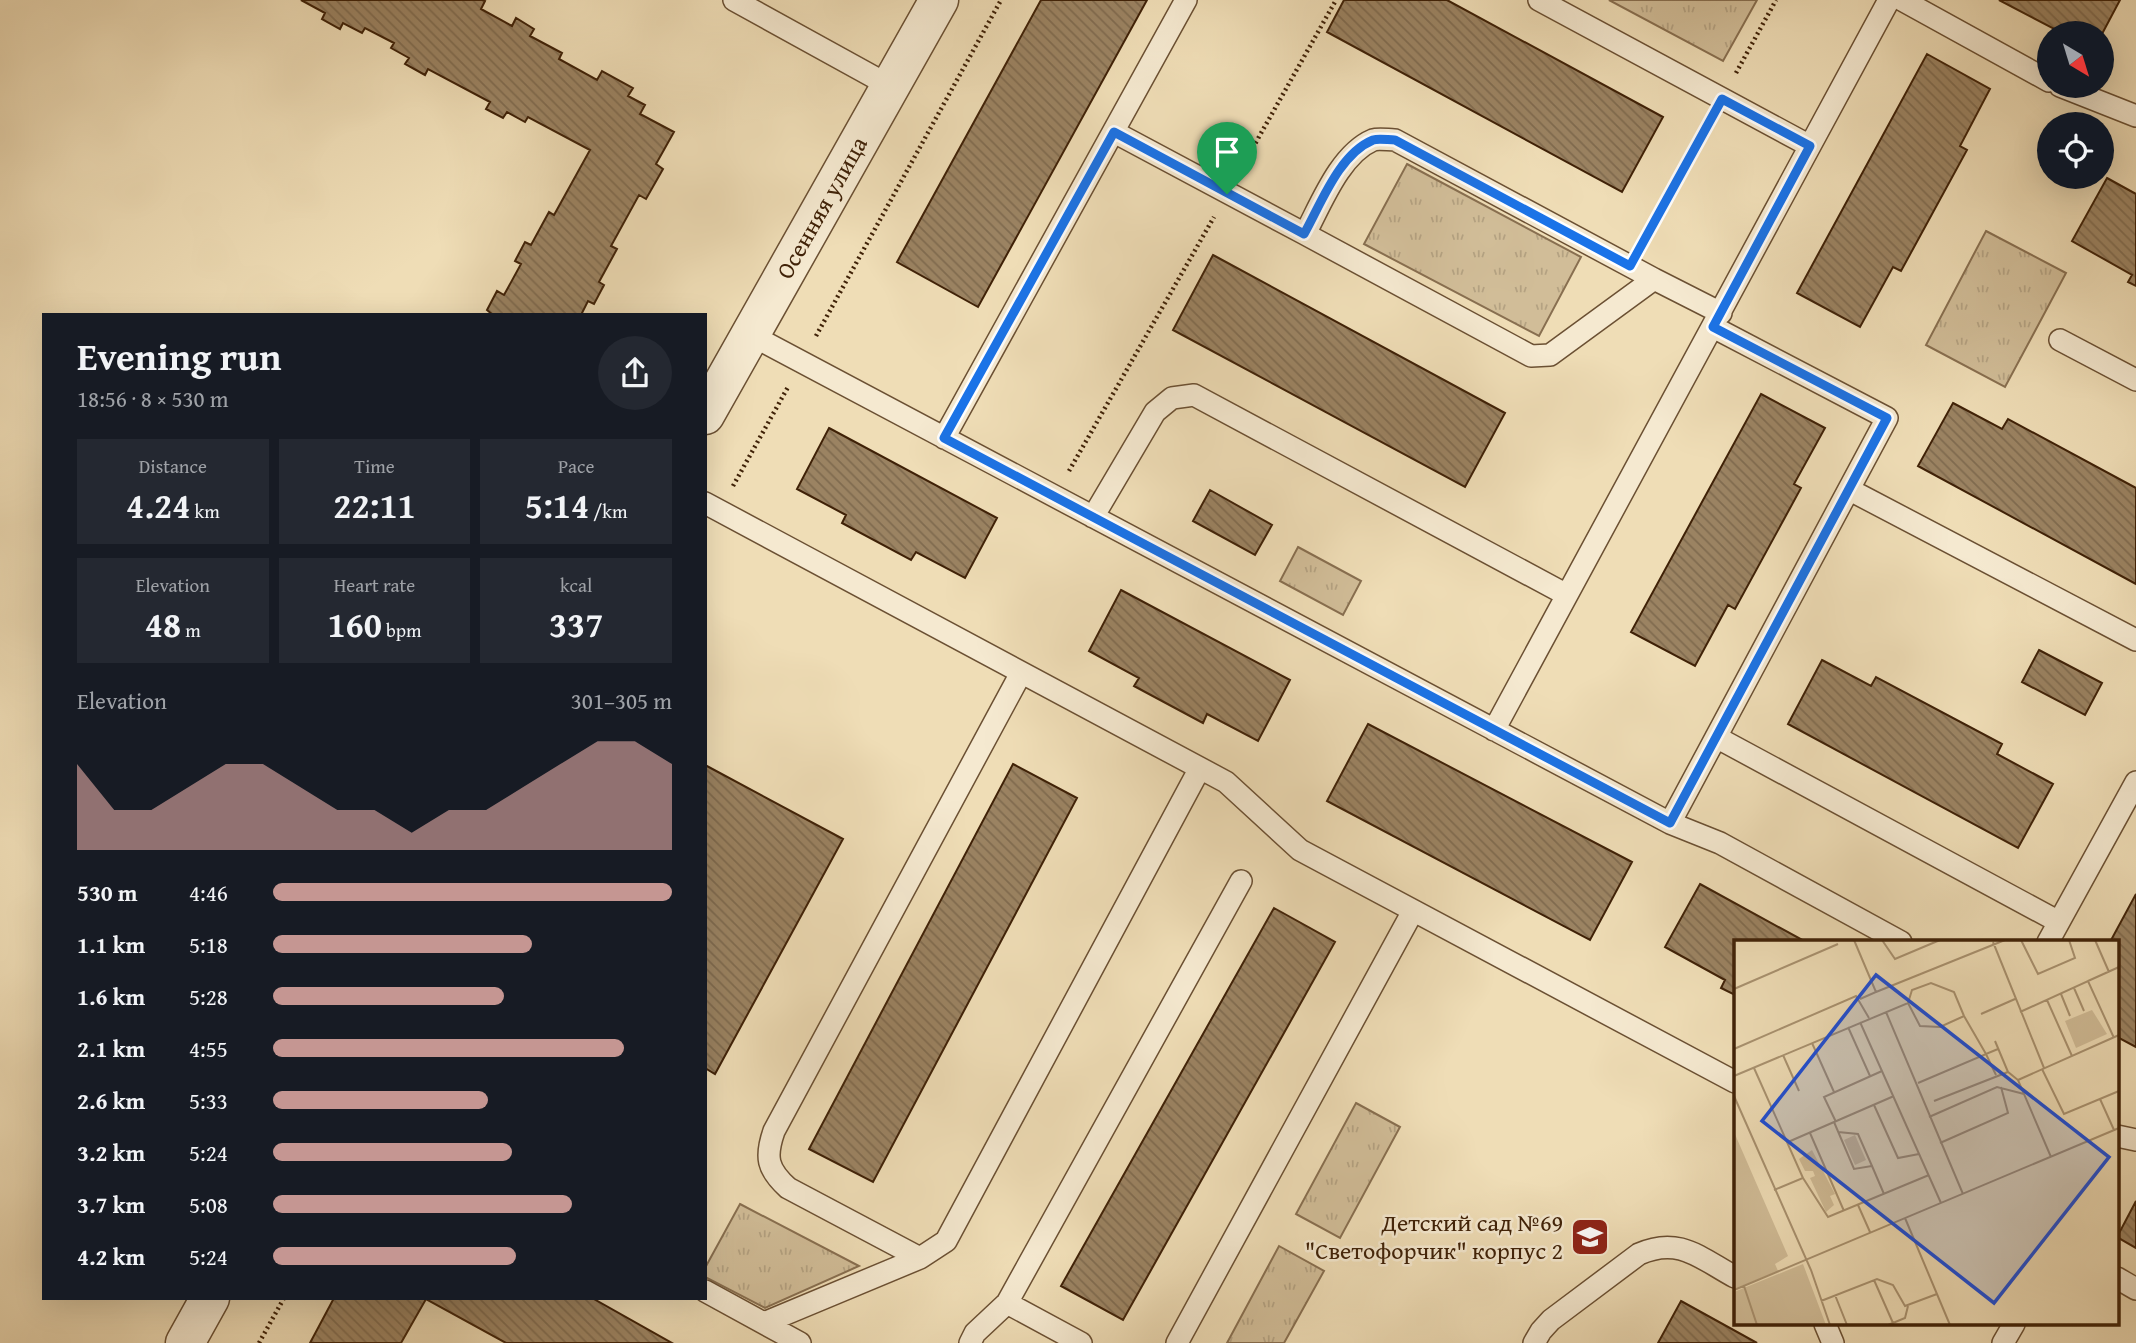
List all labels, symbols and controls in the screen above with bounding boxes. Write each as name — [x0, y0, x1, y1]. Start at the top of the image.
north arrow — [2037, 21, 2114, 98]
map controls — [2037, 21, 2114, 189]
button: locate — [2037, 112, 2114, 189]
pin — [1197, 122, 1257, 194]
street label: Осенняя улица — [767, 129, 876, 285]
icon: arrive — [1208, 133, 1246, 171]
text: Evening run — [77, 328, 281, 384]
button: share — [598, 336, 672, 410]
text: 18:56 · 8 × 530 m — [77, 382, 229, 415]
text: Distance — [139, 452, 207, 480]
text: Time — [354, 452, 395, 480]
text: Pace — [558, 452, 594, 480]
text: 4.24 — [126, 480, 190, 531]
text: 22:11 — [333, 480, 416, 531]
text: 5:14 — [525, 480, 589, 531]
text: km — [190, 497, 220, 525]
text: /km — [589, 497, 627, 525]
text: Elevation — [136, 571, 210, 599]
text: Heart rate — [334, 571, 415, 599]
text: kcal — [560, 571, 592, 599]
text: 48 — [145, 599, 181, 650]
text: 160 — [327, 599, 382, 650]
text: 337 — [549, 599, 603, 650]
text: m — [181, 616, 201, 644]
text: bpm — [382, 616, 422, 644]
text: Elevation — [77, 684, 167, 717]
text: 301–305 m — [571, 684, 672, 717]
text: 530 m — [77, 876, 138, 909]
text: 4:46 — [189, 876, 228, 909]
text: 1.1 km — [77, 928, 145, 961]
text: 5:18 — [189, 928, 228, 961]
inset map — [1734, 940, 2118, 1326]
text: 1.6 km — [77, 980, 145, 1013]
text: 5:28 — [189, 980, 228, 1013]
text: 2.1 km — [77, 1032, 145, 1065]
text: 4:55 — [189, 1032, 228, 1065]
text: 2.6 km — [77, 1084, 145, 1117]
text: 5:33 — [189, 1084, 228, 1117]
text: 3.2 km — [77, 1136, 145, 1169]
text: 5:24 — [189, 1136, 228, 1169]
text: 3.7 km — [77, 1188, 145, 1221]
text: 5:08 — [189, 1188, 228, 1221]
place label: Детский сад №69 "Светофорчик" корпус 2 — [1305, 1205, 1563, 1268]
school or university icon: Детский сад №69 "Светофорчик" корпус 2 — [1569, 1216, 1611, 1258]
text: 4.2 km — [77, 1240, 145, 1273]
text: 5:24 — [189, 1240, 228, 1273]

